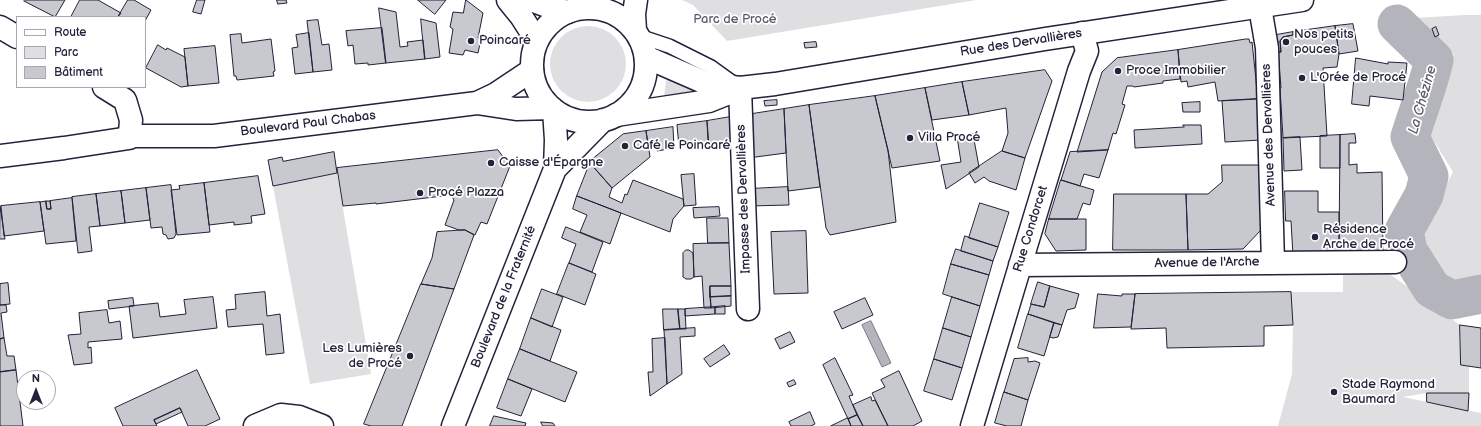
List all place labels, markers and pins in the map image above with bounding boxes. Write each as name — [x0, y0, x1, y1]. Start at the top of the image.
place label: Nos petits pouces — [1294, 27, 1354, 58]
place label: Poincaré — [479, 33, 531, 49]
marker: Poincaré — [466, 36, 476, 46]
marker: Nos petits pouces — [1281, 37, 1291, 47]
place label: Proce Immobilier — [1126, 63, 1226, 79]
marker: Proce Immobilier — [1113, 66, 1123, 76]
place label: L'Orée de Procé — [1310, 70, 1406, 86]
marker: L'Orée de Procé — [1297, 73, 1307, 83]
place label: Villa Procé — [918, 130, 980, 146]
marker: Villa Procé — [905, 133, 915, 143]
place label: Café le Poincaré — [633, 138, 730, 154]
marker: Café le Poincaré — [620, 141, 630, 151]
place label: Caisse d'Épargne — [499, 155, 603, 171]
marker: Caisse d'Épargne — [486, 158, 496, 168]
place label: Procé Plazza — [428, 185, 504, 201]
marker: Procé Plazza — [415, 188, 425, 198]
place label: Résidence Arche de Procé — [1323, 222, 1414, 253]
marker: Résidence Arche de Procé — [1310, 232, 1320, 242]
place label: Les Lumières de Procé — [322, 341, 402, 372]
marker: Les Lumières de Procé — [405, 351, 415, 361]
place label: Stade Raymond Baumard — [1342, 377, 1435, 408]
marker: Stade Raymond Baumard — [1329, 387, 1339, 397]

